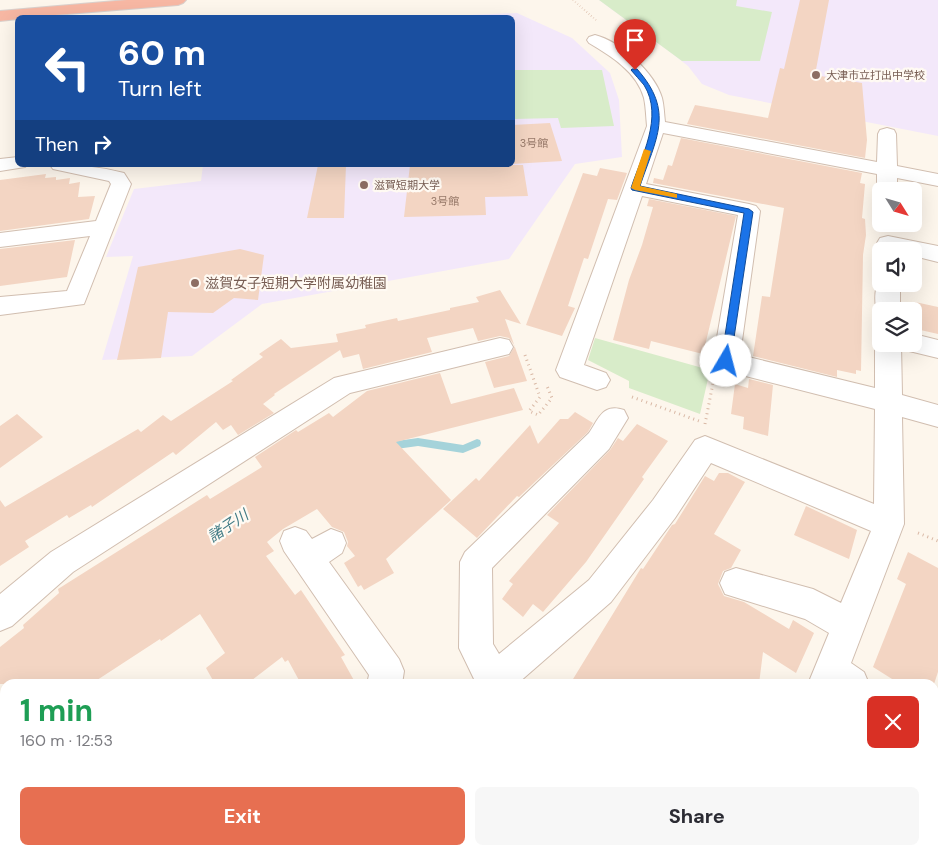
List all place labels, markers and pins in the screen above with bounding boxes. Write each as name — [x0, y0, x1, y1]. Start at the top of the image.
pin — [614, 19, 656, 70]
place label: 大津市立打出中学校 — [826, 68, 925, 82]
marker: 大津市立打出中学校 — [810, 69, 822, 81]
place label: 滋賀短期大学 — [374, 178, 440, 192]
marker: 滋賀短期大学 — [358, 179, 370, 191]
place label: 滋賀女子短期大学附属幼稚園 — [205, 274, 387, 292]
marker: 滋賀女子短期大学附属幼稚園 — [189, 277, 201, 289]

